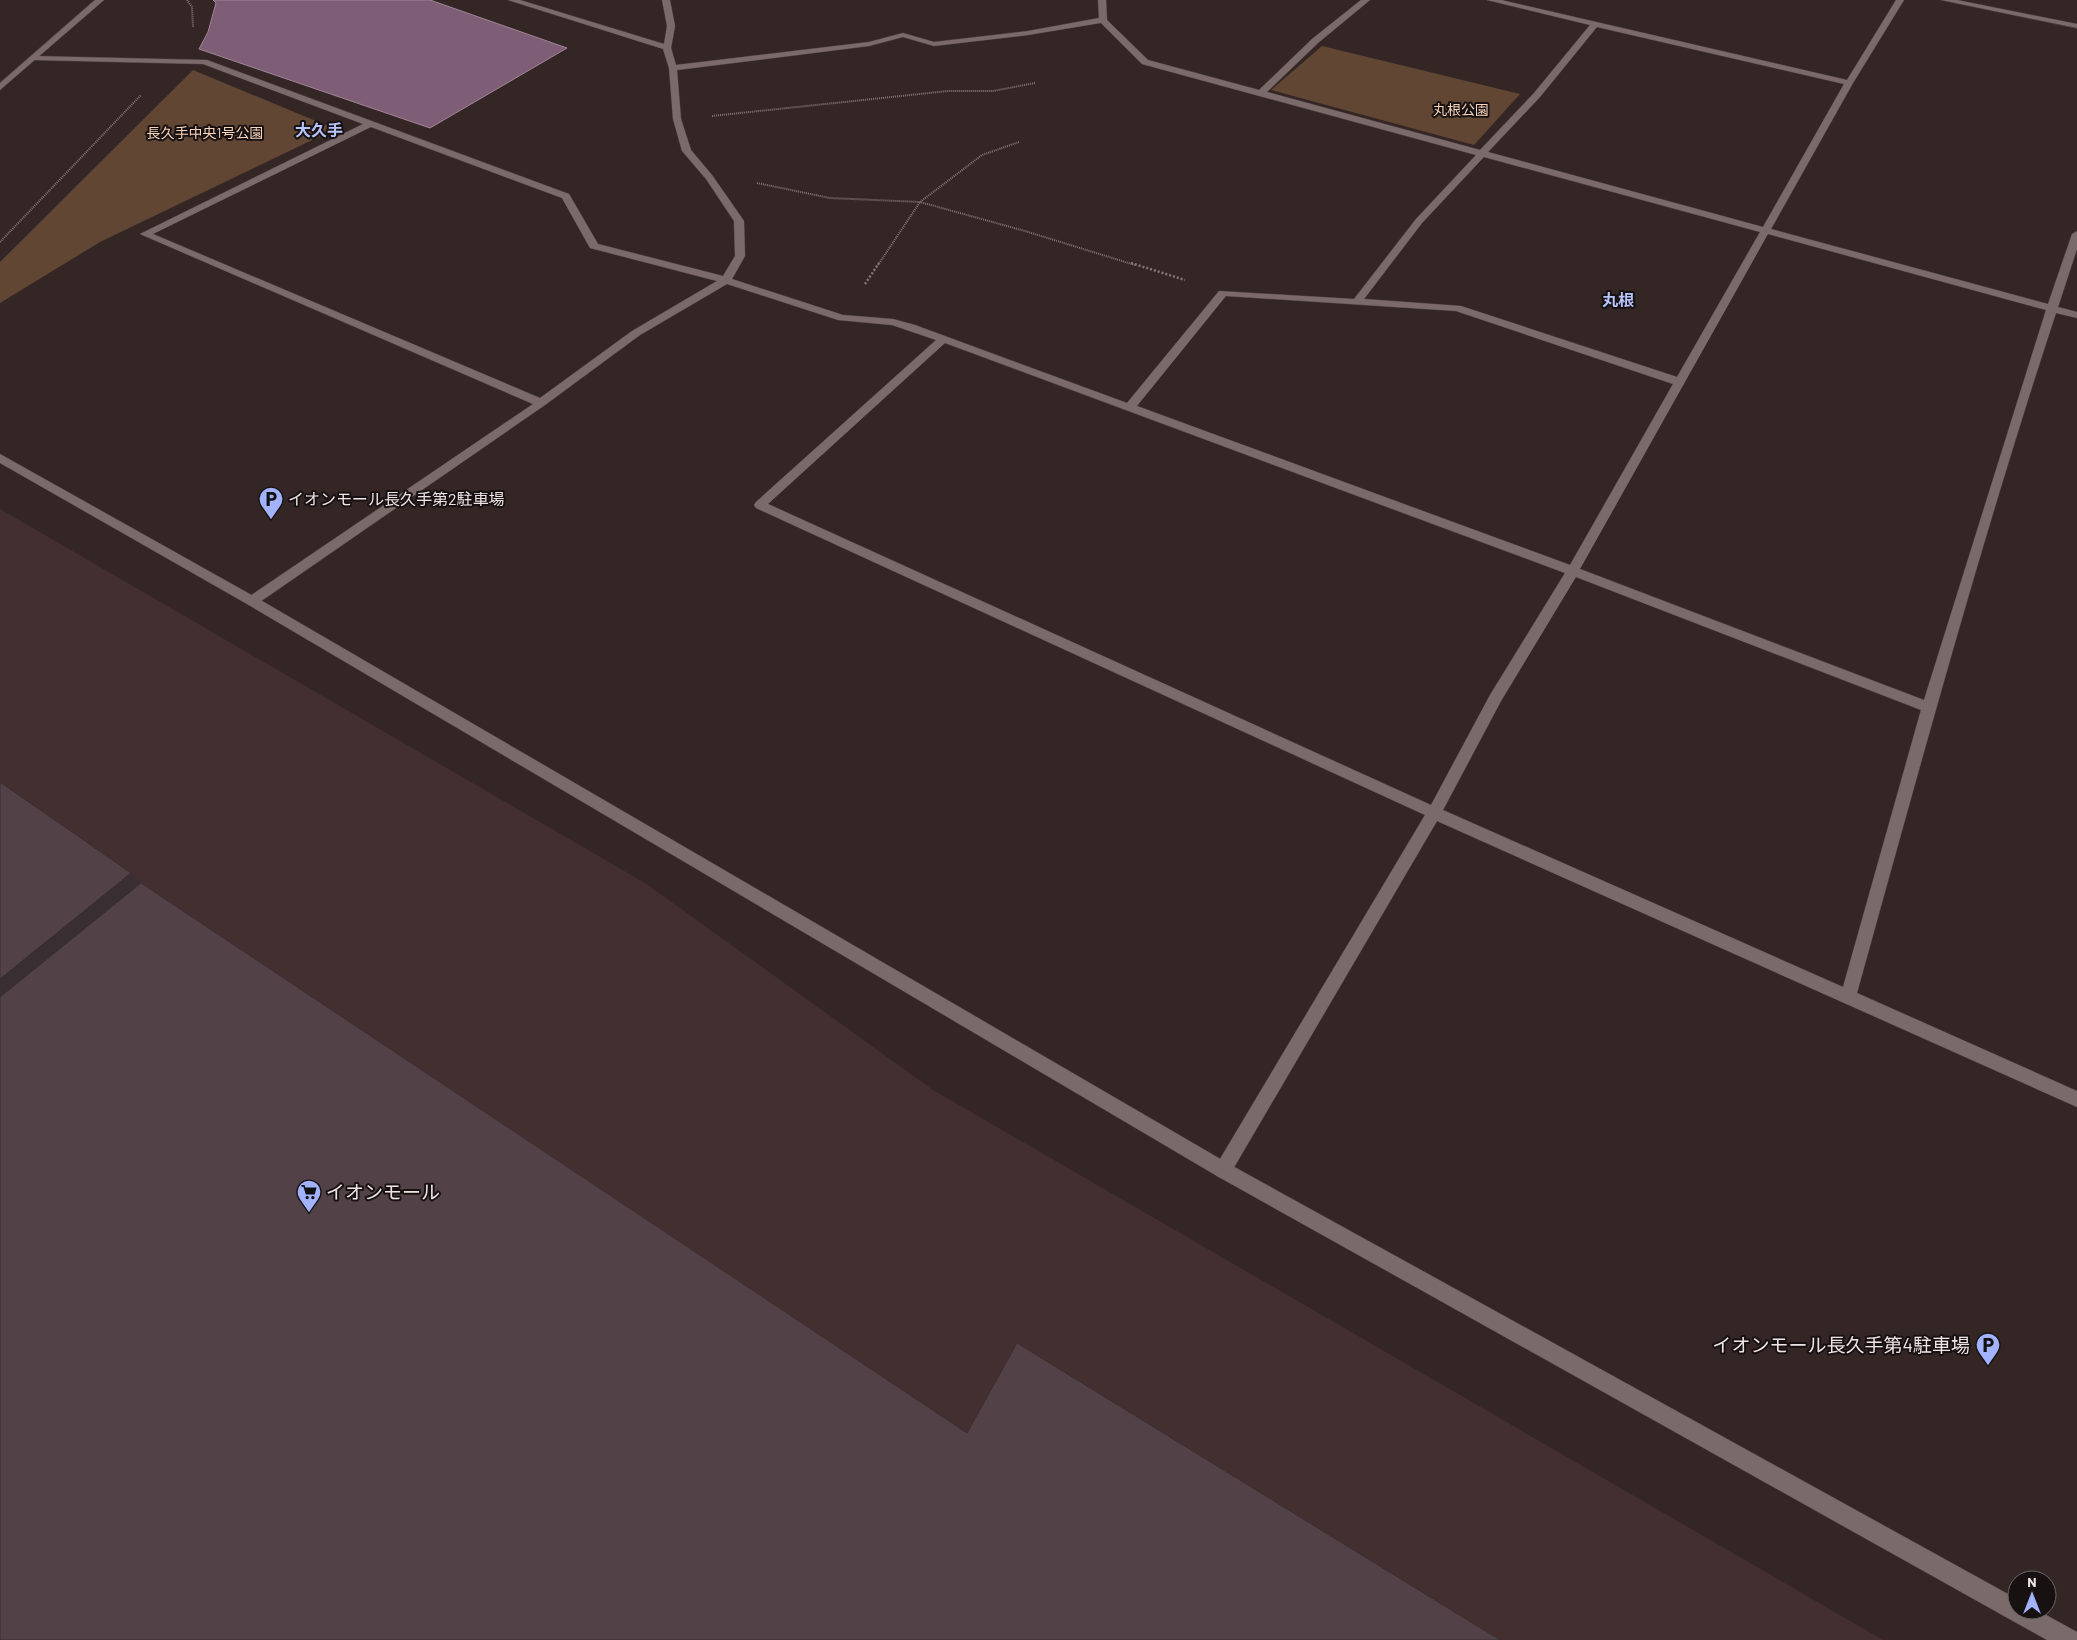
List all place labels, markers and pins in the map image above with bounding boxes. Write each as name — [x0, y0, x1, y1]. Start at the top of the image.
parking icon: イオンモール長久手第2駐車場 — [258, 486, 284, 520]
place label: イオンモール長久手第2駐車場 — [288, 489, 505, 508]
supermarket icon: イオンモール — [296, 1179, 322, 1213]
place label: イオンモール — [326, 1180, 440, 1203]
parking icon: イオンモール長久手第4駐車場 — [1975, 1332, 2001, 1366]
place label: イオンモール長久手第4駐車場 — [1713, 1333, 1970, 1356]

